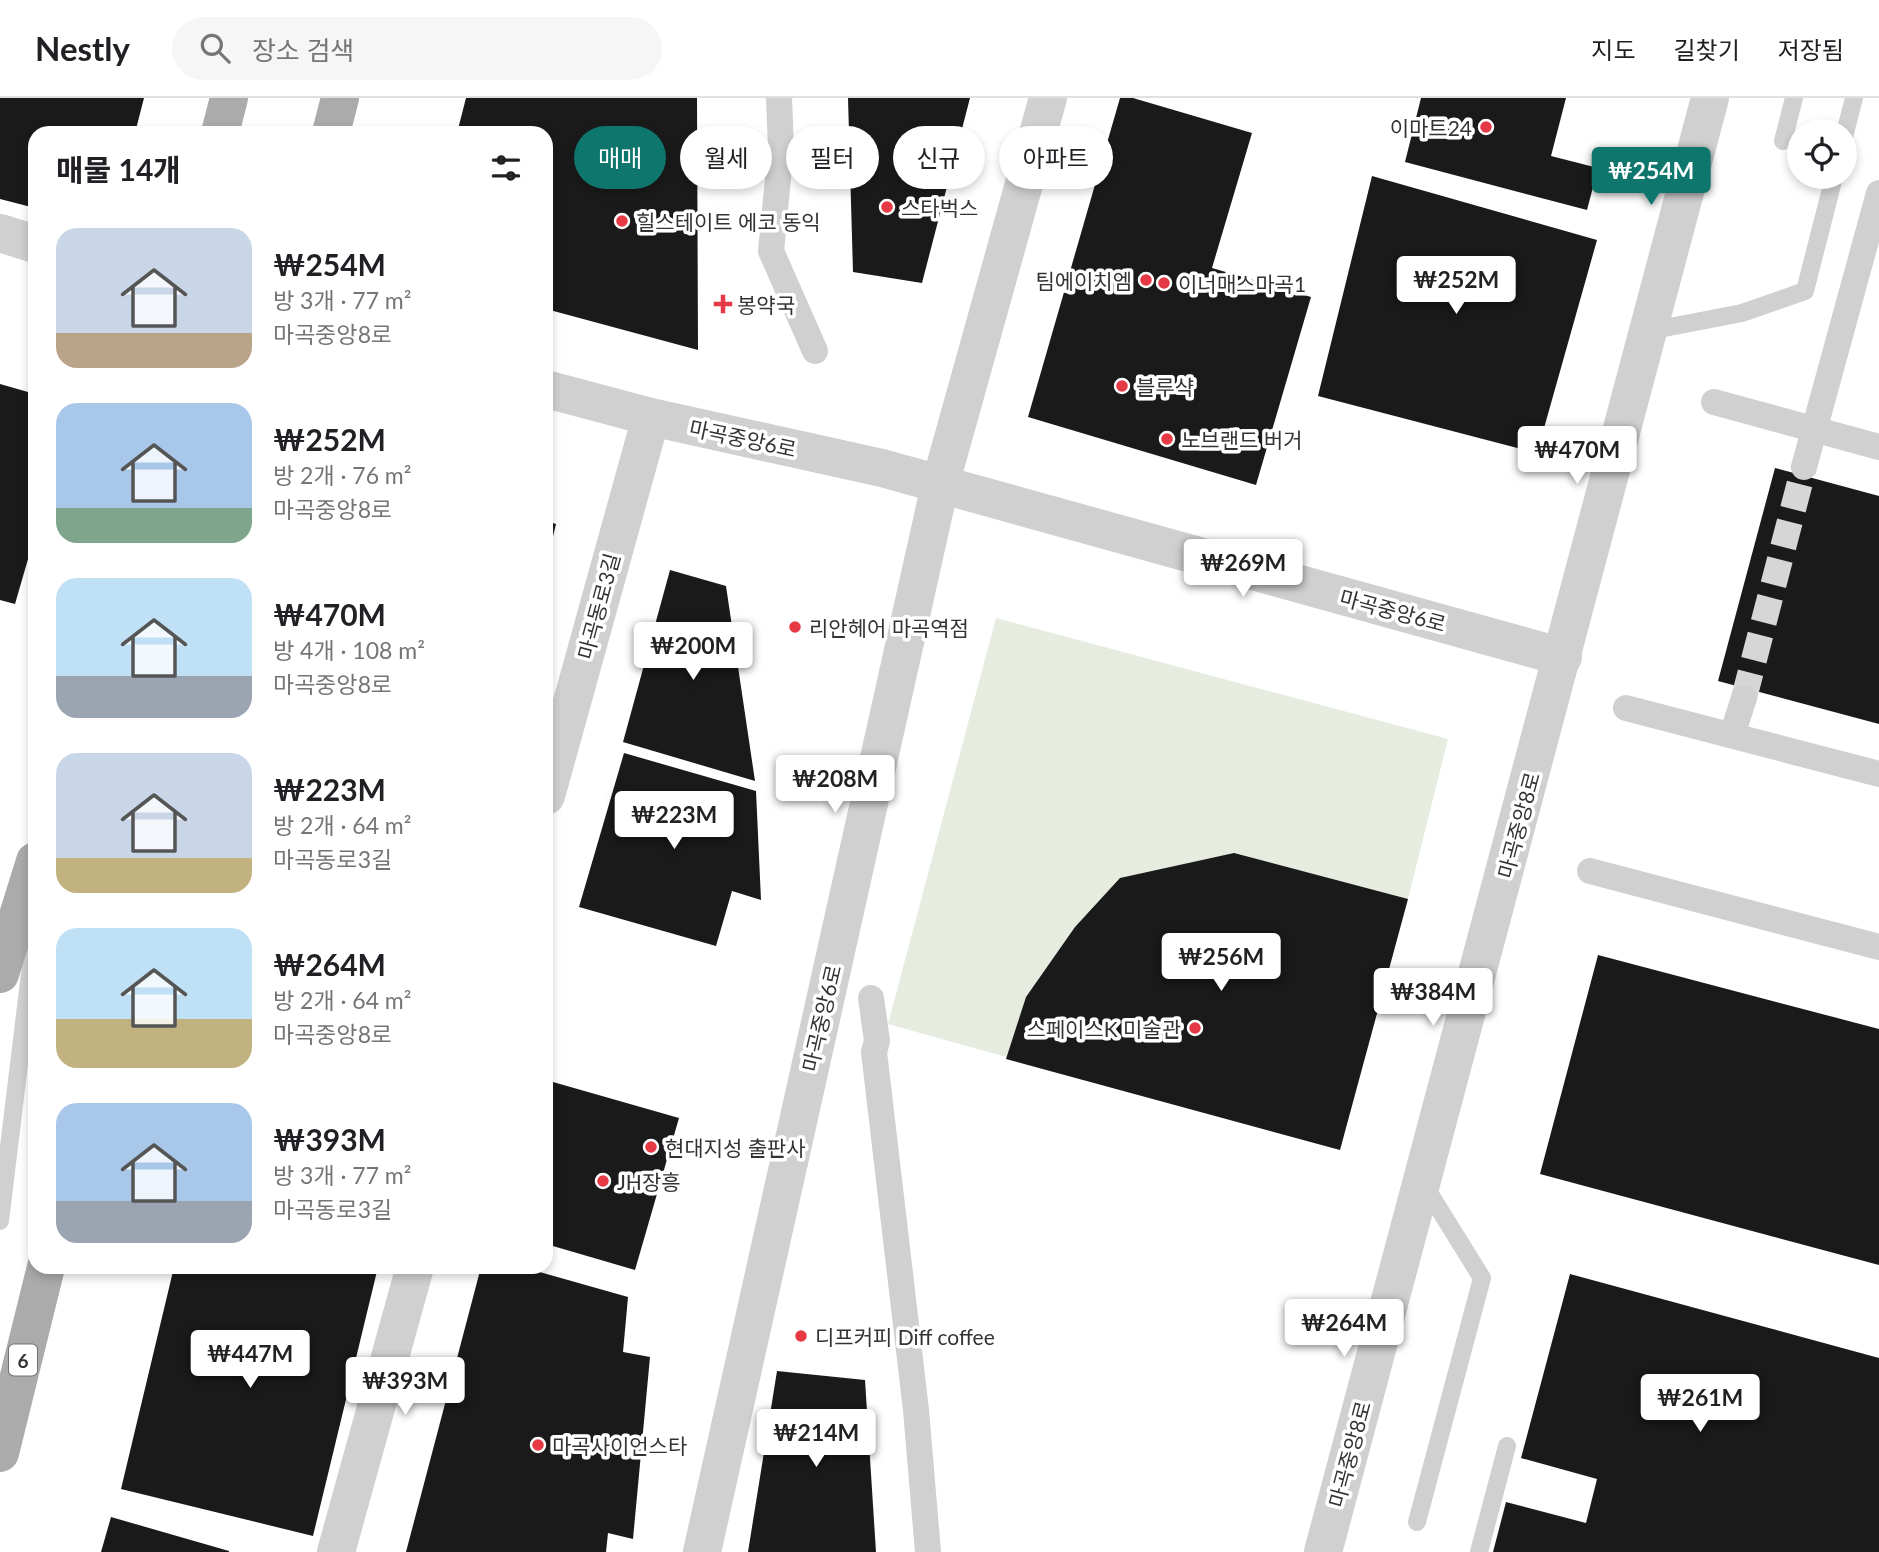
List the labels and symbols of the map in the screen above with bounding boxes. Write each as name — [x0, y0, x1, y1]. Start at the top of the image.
place label: 이마트24 — [1390, 115, 1472, 140]
marker: 이마트24 — [1478, 119, 1494, 135]
pin: ₩254M — [1602, 148, 1700, 207]
place label: 스타벅스 — [901, 195, 978, 220]
marker: 스타벅스 — [879, 199, 895, 215]
place label: 힐스테이트 에코 동익 — [636, 209, 821, 234]
marker: 힐스테이트 에코 동익 — [614, 213, 630, 229]
pin: ₩252M — [1407, 256, 1505, 316]
place label: 팀에이치엠 — [1035, 268, 1132, 293]
place label: 이너매스마곡1 — [1178, 271, 1306, 296]
marker: 팀에이치엠 — [1138, 272, 1154, 288]
marker: 이너매스마곡1 — [1156, 275, 1172, 291]
place label: 봉약국 — [737, 292, 795, 317]
marker: 봉약국 — [715, 296, 731, 312]
place label: 블루샥 — [1136, 374, 1194, 399]
marker: 블루샥 — [1114, 378, 1130, 394]
street label: 마곡중앙6로 — [687, 414, 799, 462]
pin: ₩470M — [1528, 426, 1626, 486]
place label: 노브랜드 버거 — [1181, 427, 1302, 452]
marker: 노브랜드 버거 — [1159, 431, 1175, 447]
pin: ₩269M — [1194, 540, 1292, 599]
street label: 마곡동로3길 — [572, 550, 624, 662]
street label: 마곡중앙6로 — [1337, 584, 1449, 636]
place label: 리안헤어 마곡역점 — [809, 615, 969, 640]
marker: 리안헤어 마곡역점 — [787, 619, 803, 635]
pin: ₩200M — [644, 622, 742, 682]
pin: ₩208M — [786, 756, 884, 815]
street label: 마곡중앙8로 — [1492, 769, 1544, 881]
pin: ₩223M — [625, 792, 723, 851]
pin: ₩256M — [1172, 934, 1270, 993]
street label: 마곡중앙6로 — [797, 962, 845, 1074]
pin: ₩384M — [1384, 968, 1482, 1028]
place label: 스페이스K 미술관 — [1026, 1016, 1181, 1041]
marker: 스페이스K 미술관 — [1187, 1020, 1203, 1036]
place label: 현대지성 출판사 — [665, 1135, 806, 1160]
marker: 현대지성 출판사 — [643, 1139, 659, 1155]
place label: JH장흥 — [617, 1169, 681, 1194]
marker: JH장흥 — [595, 1173, 611, 1189]
pin: ₩264M — [1295, 1300, 1393, 1359]
place label: 디프커피 Diff coffee — [815, 1324, 995, 1349]
marker: 디프커피 Diff coffee — [793, 1328, 809, 1344]
pin: ₩447M — [201, 1330, 299, 1390]
road number: 6 — [9, 1344, 37, 1376]
pin: ₩393M — [356, 1358, 454, 1417]
pin: ₩261M — [1651, 1374, 1749, 1434]
street label: 마곡중앙8로 — [1323, 1398, 1375, 1510]
pin: ₩214M — [767, 1410, 865, 1469]
place label: 마곡사이언스타 — [552, 1433, 687, 1458]
marker: 마곡사이언스타 — [530, 1437, 546, 1453]

